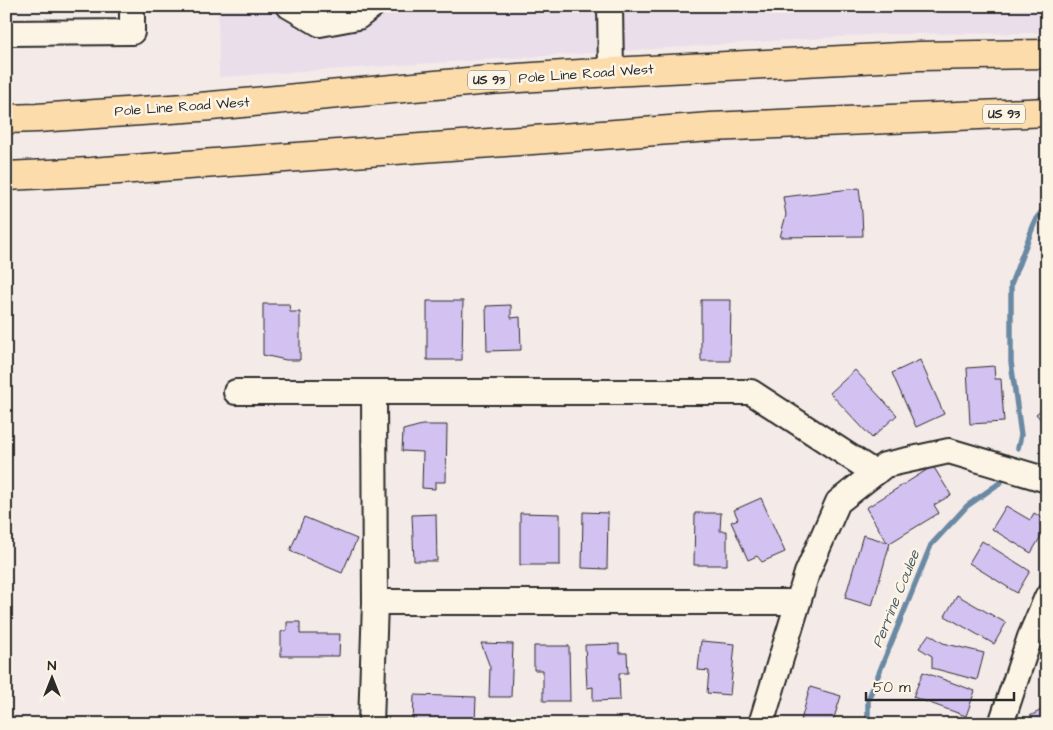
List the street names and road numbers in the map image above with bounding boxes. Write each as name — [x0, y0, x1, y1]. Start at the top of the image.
street label: Pole Line Road West — [518, 59, 655, 89]
road number: US 93 — [468, 70, 510, 90]
street label: Pole Line Road West — [114, 92, 251, 122]
road number: US 93 — [983, 105, 1025, 124]

